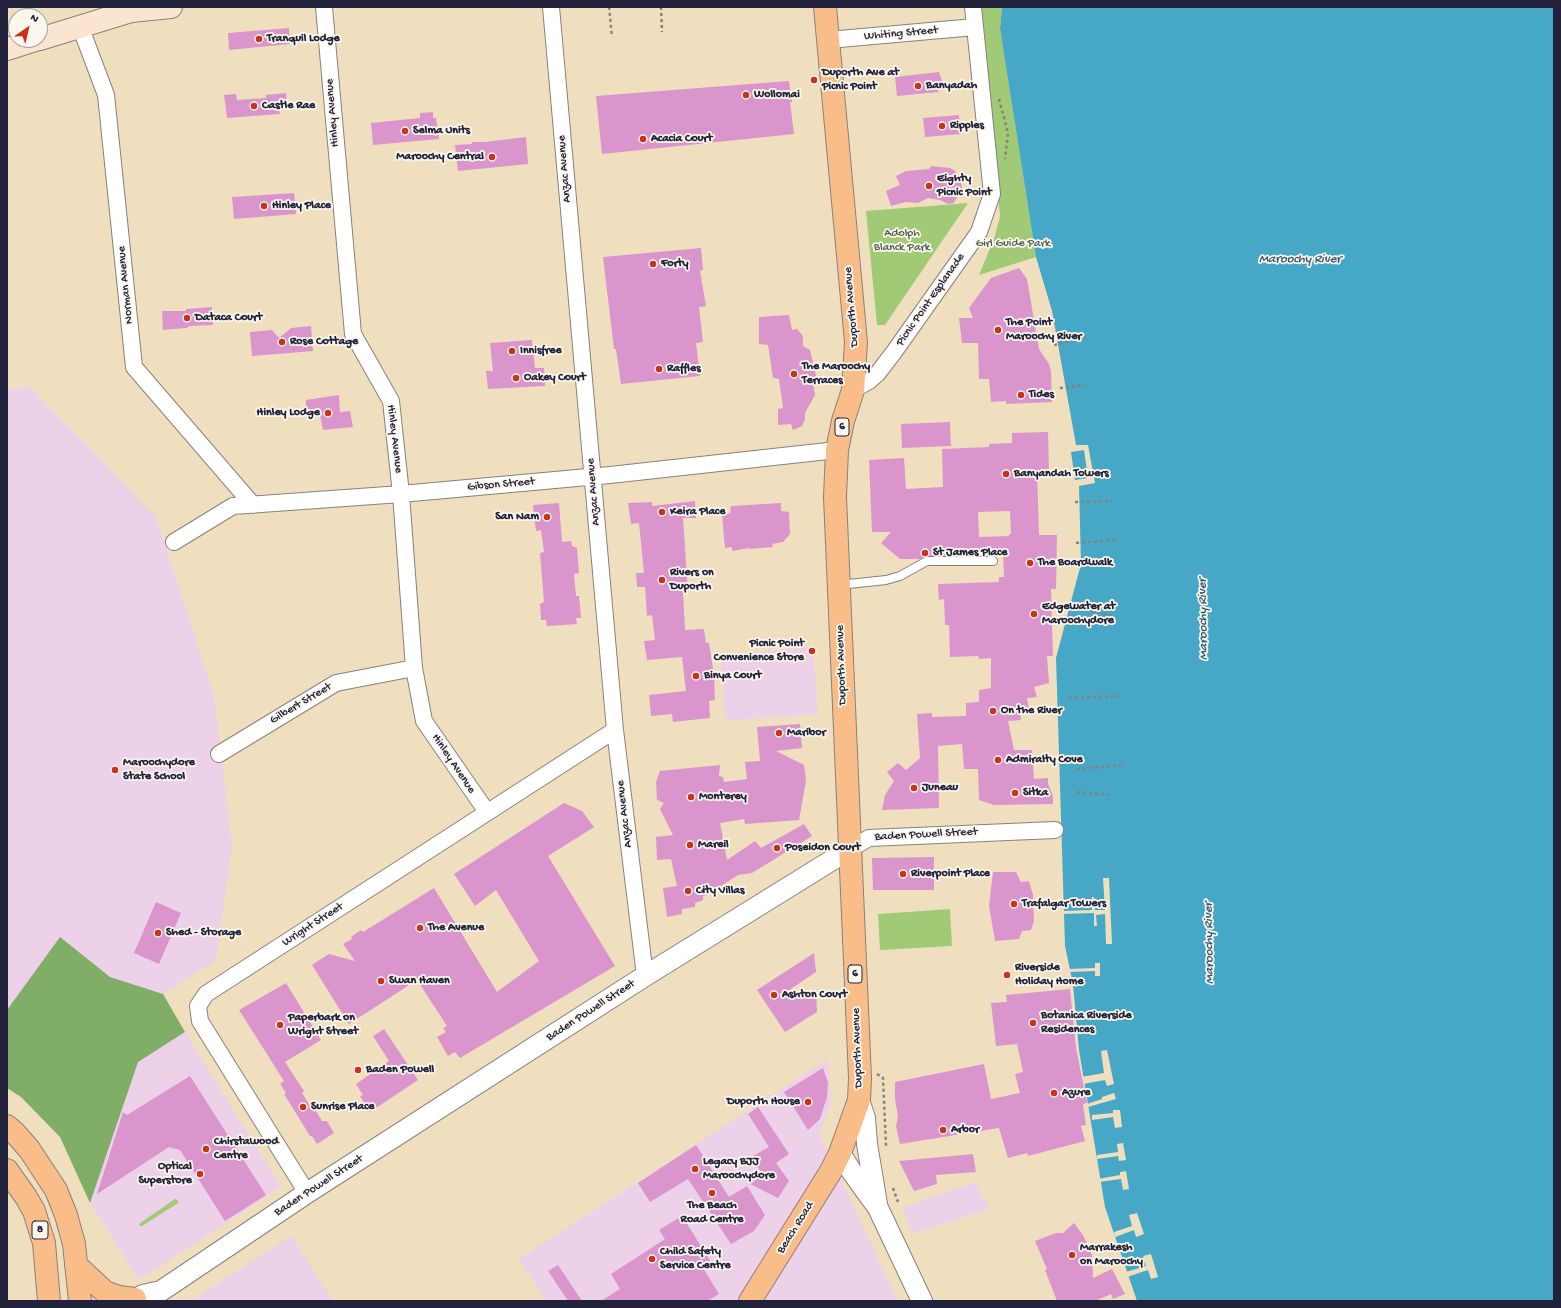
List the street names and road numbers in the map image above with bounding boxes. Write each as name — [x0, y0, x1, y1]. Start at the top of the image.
street label: Whiting Street — [863, 24, 939, 44]
street label: Hinley Avenue — [323, 78, 343, 148]
street label: Anzac Avenue — [555, 135, 575, 203]
street label: Norman Avenue — [115, 245, 137, 325]
street label: Picnic Point Esplanade — [894, 251, 968, 349]
street label: Duporth Avenue — [841, 266, 863, 348]
street label: Hinley Avenue — [383, 404, 405, 474]
road number: 6 — [835, 418, 849, 436]
street label: Anzac Avenue — [584, 458, 604, 526]
street label: Gibson Street — [467, 475, 535, 495]
street label: Duporth Avenue — [833, 625, 851, 705]
street label: Gilbert Street — [268, 680, 334, 728]
street label: Hinley Avenue — [428, 731, 478, 797]
street label: Anzac Avenue — [614, 780, 636, 848]
street label: Baden Powell Street — [874, 825, 978, 845]
street label: Wright Street — [280, 900, 346, 950]
road number: 6 — [848, 965, 862, 983]
street label: Baden Powell Street — [544, 977, 638, 1045]
street label: Duporth Avenue — [849, 1008, 867, 1088]
street label: Baden Powell Street — [272, 1152, 366, 1220]
street label: Beach Road — [774, 1199, 818, 1257]
road number: 8 — [32, 1221, 48, 1239]

